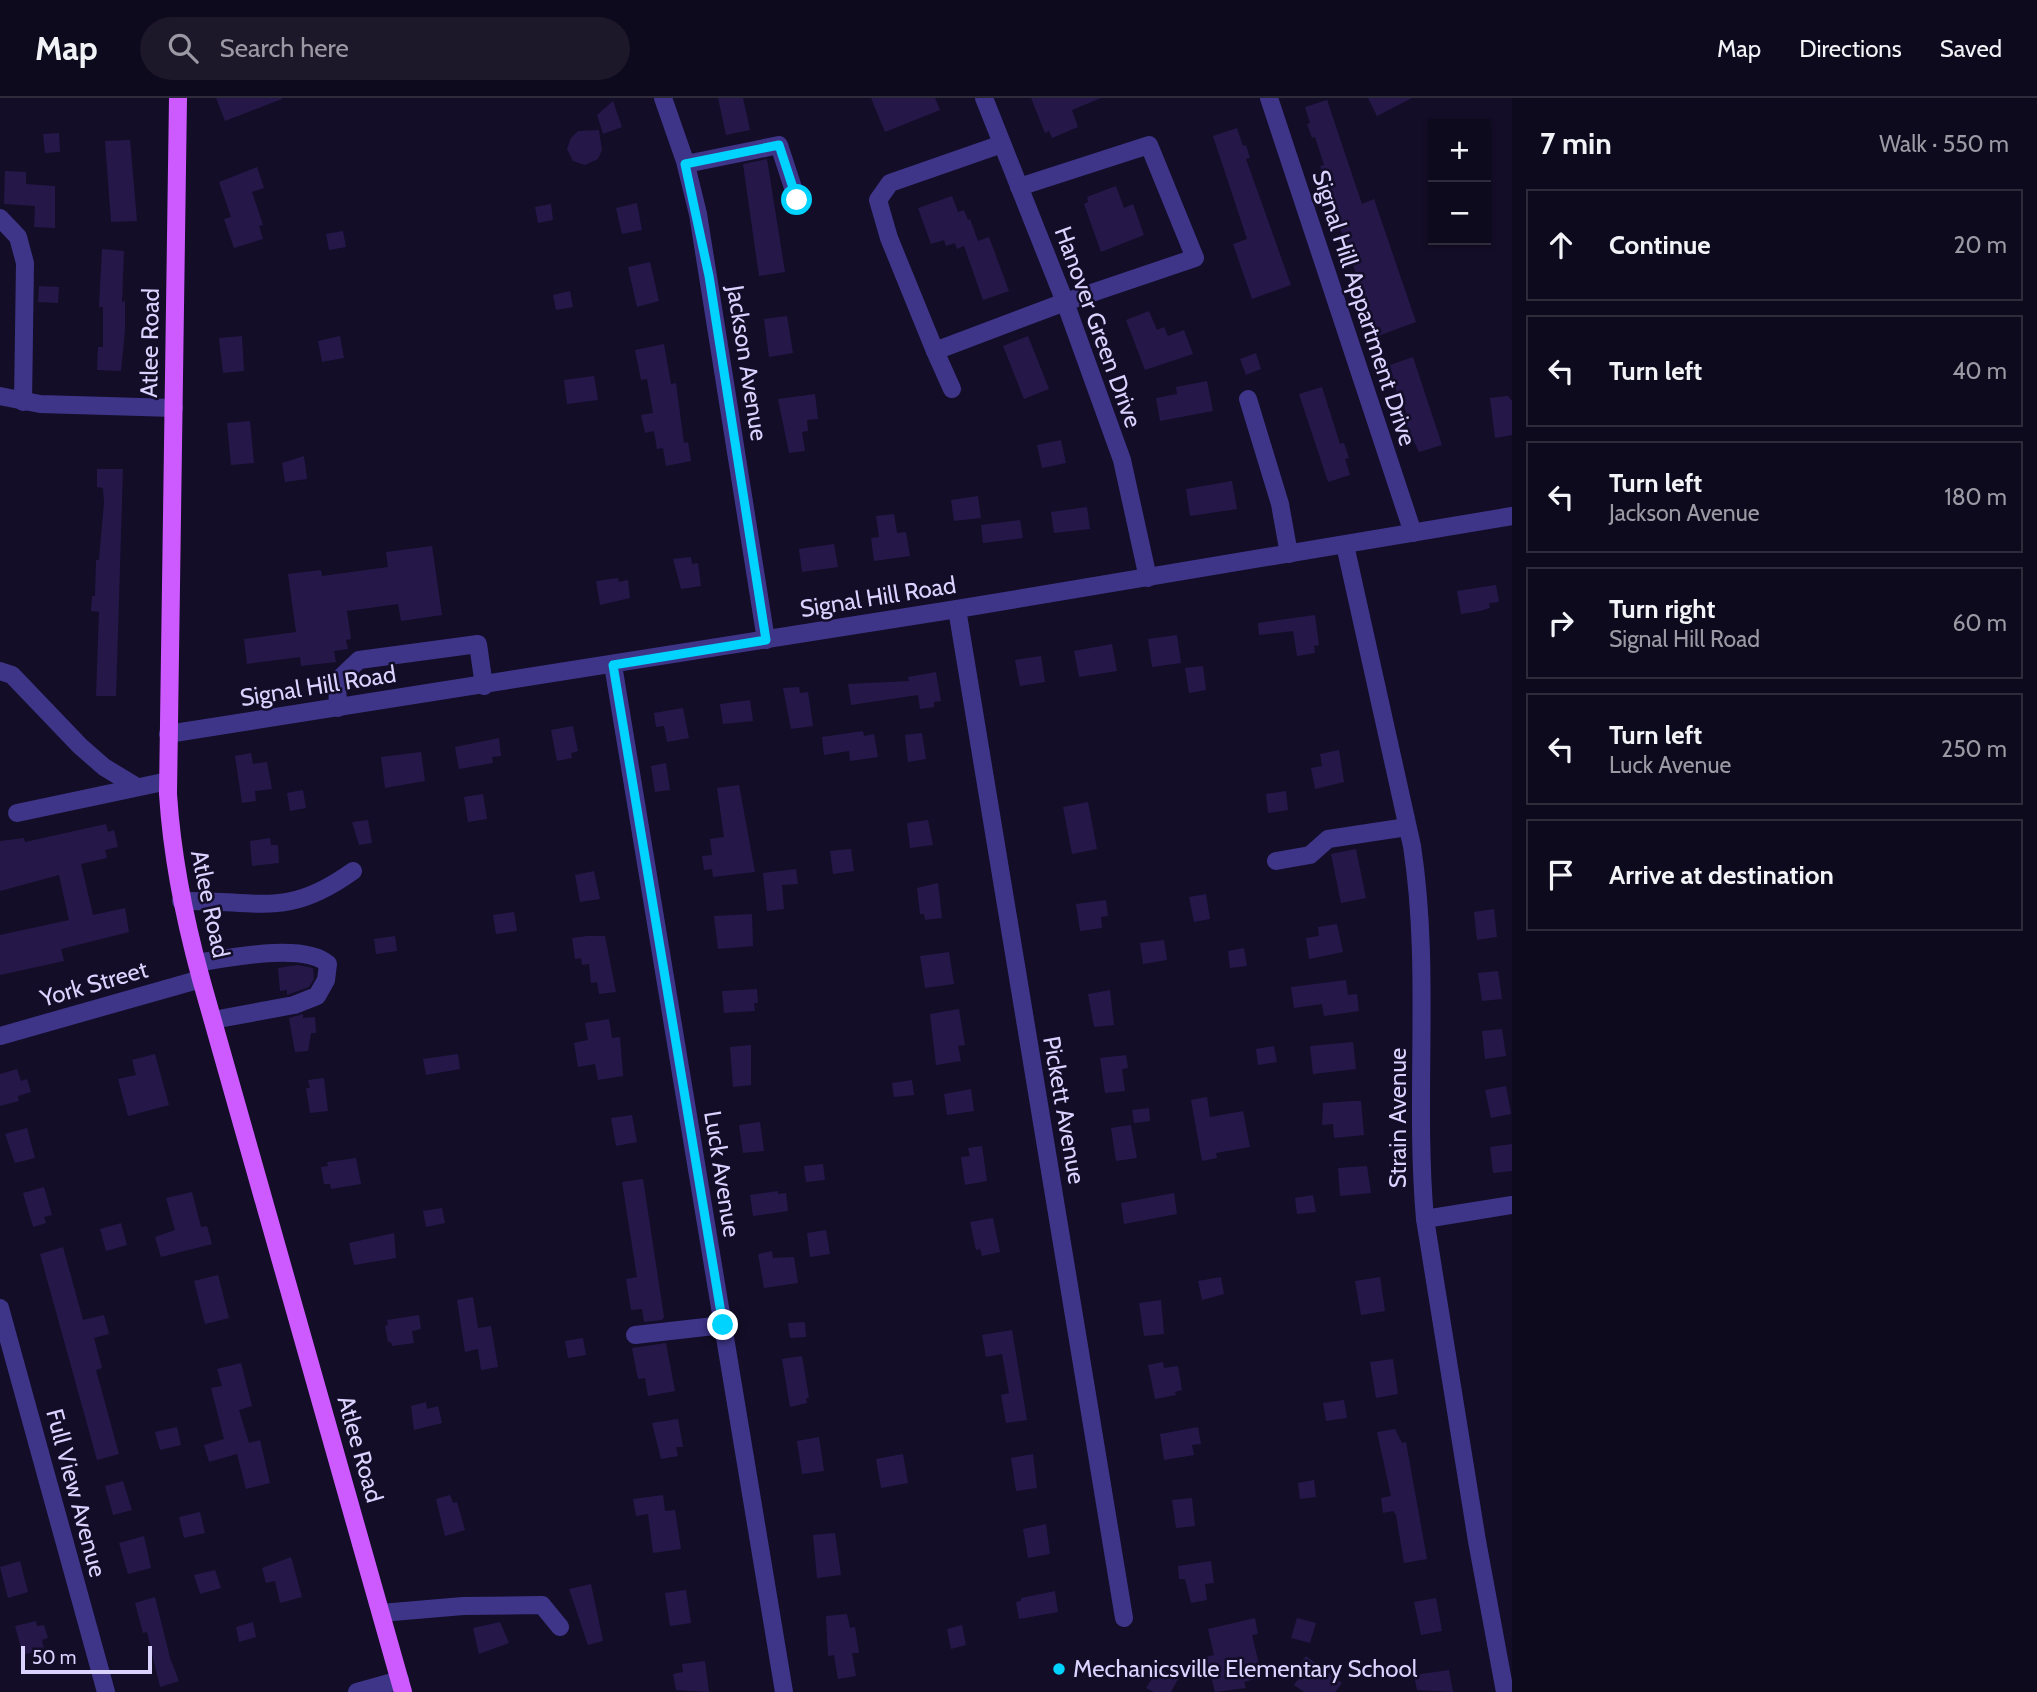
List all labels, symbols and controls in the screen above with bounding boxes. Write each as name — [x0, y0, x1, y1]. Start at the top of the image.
search box — [140, 17, 630, 80]
text: Map — [35, 28, 98, 68]
icon: search — [164, 29, 202, 67]
text: Search here — [220, 32, 349, 64]
text: Map — [1717, 34, 1761, 63]
text: Directions — [1799, 34, 1902, 63]
text: Saved — [1940, 34, 2002, 63]
map controls — [1428, 119, 1491, 245]
button: + — [1428, 119, 1491, 182]
text: 7 min — [1540, 125, 1612, 162]
text: Walk · 550 m — [1879, 130, 2009, 158]
street label: Signal Hill Appartment Drive — [1306, 166, 1423, 449]
button: − — [1428, 182, 1491, 245]
route start — [781, 184, 812, 215]
street label: Hanover Green Drive — [1049, 222, 1148, 431]
icon: ahead — [1542, 226, 1580, 264]
text: Continue — [1609, 229, 1711, 261]
text: 20 m — [1954, 231, 2007, 259]
street label: Jackson Avenue — [721, 282, 774, 443]
street label: Atlee Road — [134, 288, 165, 398]
icon: left — [1542, 352, 1580, 390]
text: Turn left — [1609, 355, 1702, 387]
text: 40 m — [1952, 357, 2007, 385]
text: Turn left — [1609, 467, 1702, 499]
icon: left — [1542, 478, 1580, 516]
text: 180 m — [1944, 483, 2007, 511]
text: Jackson Avenue — [1609, 499, 1760, 527]
street label: Signal Hill Road — [798, 570, 958, 623]
text: Turn right — [1609, 593, 1715, 625]
icon: right — [1542, 604, 1580, 642]
text: 60 m — [1953, 609, 2007, 637]
text: Signal Hill Road — [1609, 625, 1760, 653]
street label: Signal Hill Road — [238, 659, 398, 712]
text: Turn left — [1609, 719, 1702, 751]
icon: left — [1542, 730, 1580, 768]
text: 250 m — [1941, 735, 2007, 763]
text: Luck Avenue — [1609, 751, 1731, 779]
street label: Atlee Road — [185, 847, 236, 961]
icon: arrive — [1542, 856, 1580, 894]
text: Arrive at destination — [1609, 859, 1834, 891]
street label: York Street — [36, 954, 151, 1013]
street label: Pickett Avenue — [1037, 1034, 1092, 1186]
street label: Strain Avenue — [1383, 1048, 1412, 1188]
street label: Luck Avenue — [698, 1109, 747, 1239]
route end — [707, 1309, 738, 1340]
street label: Atlee Road — [331, 1392, 390, 1506]
street label: Full View Avenue — [40, 1406, 113, 1580]
scale bar — [21, 1643, 152, 1675]
text: 50 m — [32, 1646, 76, 1669]
place label: Mechanicsville Elementary School — [1073, 1654, 1418, 1683]
marker: Mechanicsville Elementary School — [1051, 1661, 1067, 1677]

